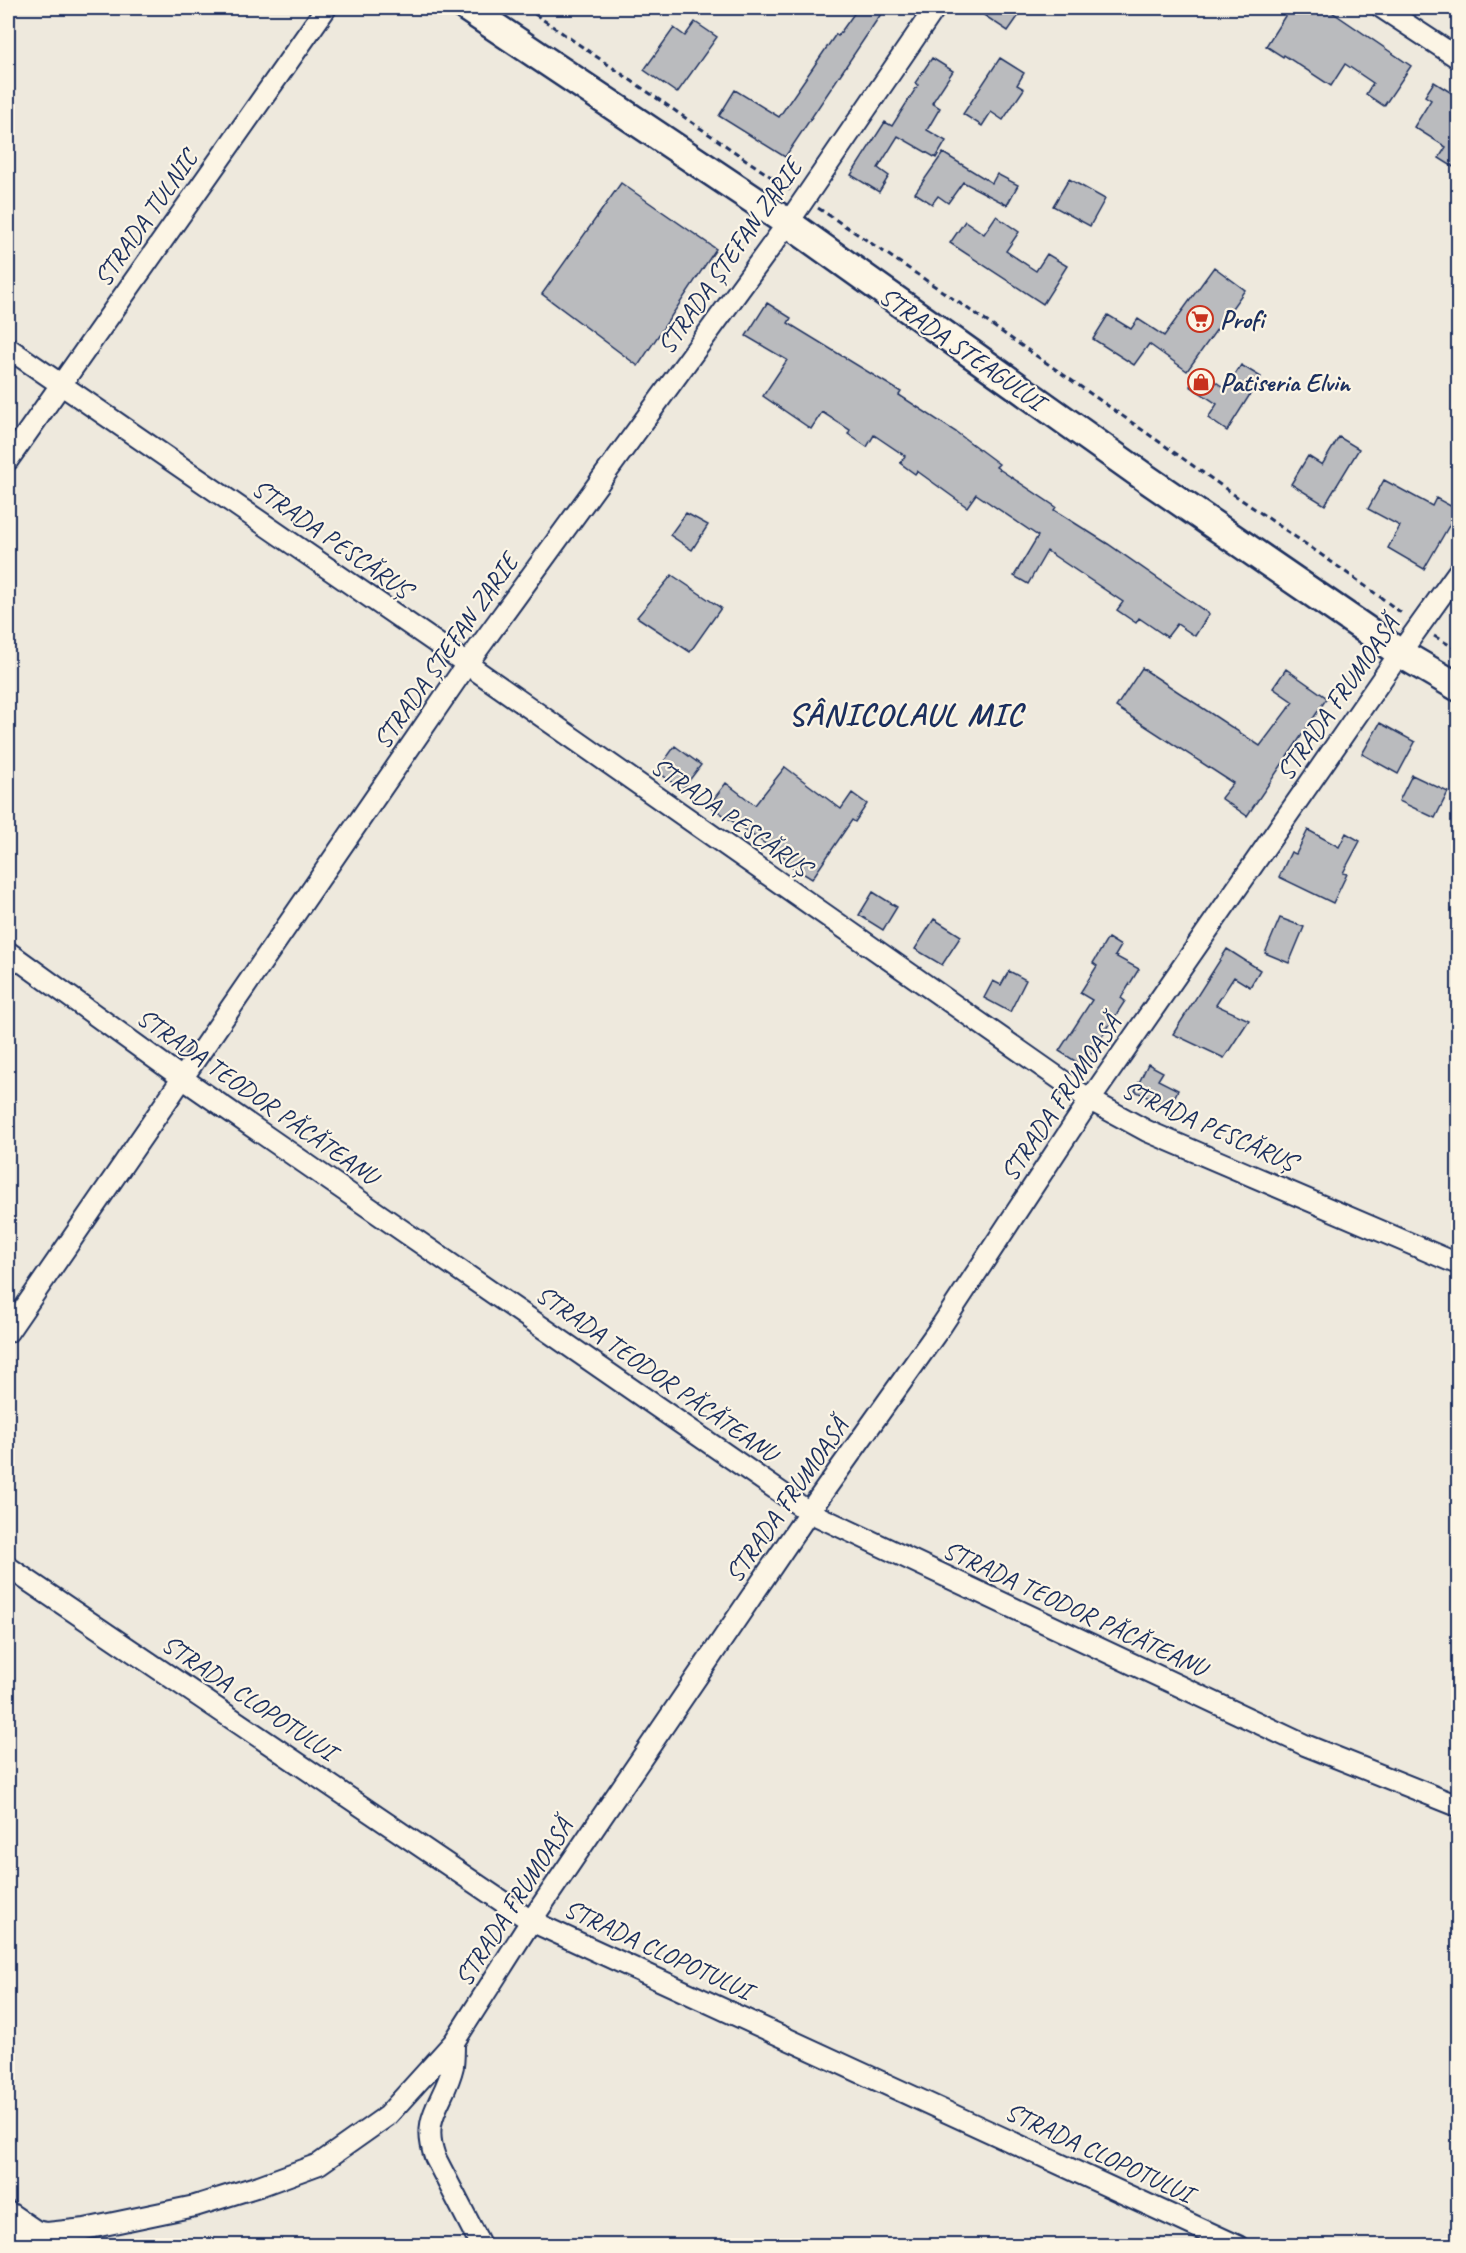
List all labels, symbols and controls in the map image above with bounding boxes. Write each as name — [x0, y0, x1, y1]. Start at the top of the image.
street label: STRADA TULNIC — [86, 141, 207, 293]
street label: STRADA ȘTEFAN ZARIE — [650, 149, 811, 360]
street label: STRADA STEAGULUI — [873, 279, 1055, 421]
place label: Profi — [1220, 303, 1267, 336]
supermarket icon: Profi — [1185, 304, 1215, 334]
place label: Patiseria Elvin — [1220, 366, 1352, 399]
shop icon: Patiseria Elvin — [1186, 367, 1216, 397]
street label: STRADA PESCĂRUȘ — [246, 471, 422, 609]
street label: STRADA ȘTEFAN ZARIE — [366, 544, 527, 755]
street label: STRADA FRUMOASĂ — [1269, 606, 1409, 787]
district label: SÂNICOLAUL MIC — [788, 694, 1027, 735]
street label: STRADA PESCĂRUȘ — [645, 749, 821, 887]
street label: STRADA TEODOR PĂCĂTEANU — [131, 1000, 389, 1195]
street label: STRADA FRUMOASĂ — [993, 1006, 1130, 1188]
street label: STRADA PESCĂRUȘ — [1117, 1072, 1306, 1181]
street label: STRADA TEODOR PĂCĂTEANU — [530, 1277, 788, 1472]
street label: STRADA FRUMOASĂ — [718, 1408, 858, 1589]
street label: STRADA TEODOR PĂCĂTEANU — [938, 1533, 1216, 1686]
street label: STRADA CLOPOTULUI — [155, 1627, 347, 1771]
street label: STRADA FRUMOASĂ — [447, 1809, 582, 1992]
street label: STRADA CLOPOTULUI — [559, 1892, 762, 2010]
street label: STRADA CLOPOTULUI — [1000, 2095, 1203, 2213]

